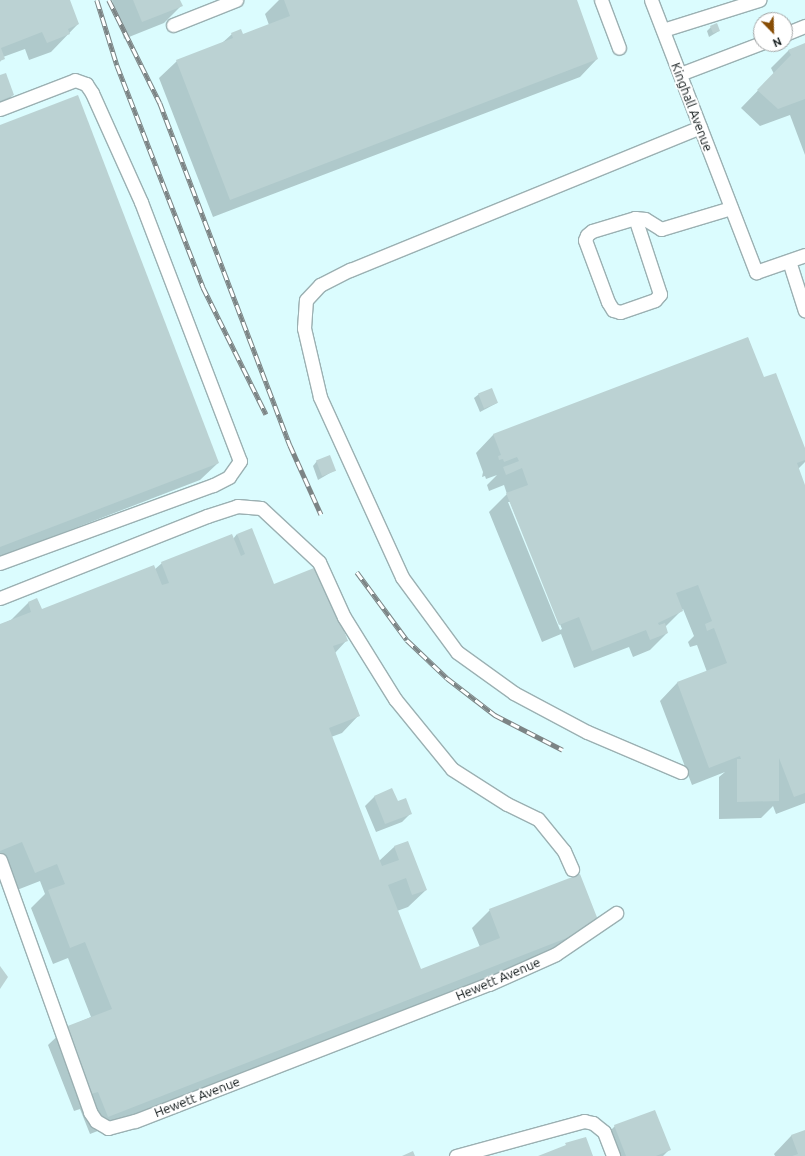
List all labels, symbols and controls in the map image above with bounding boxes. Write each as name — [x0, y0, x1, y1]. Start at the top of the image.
north arrow — [753, 12, 793, 52]
text: N — [771, 35, 783, 49]
street label: Kinghall Avenue — [668, 60, 716, 154]
street label: Hewett Avenue — [453, 954, 543, 1004]
street label: Hewett Avenue — [152, 1074, 242, 1120]

